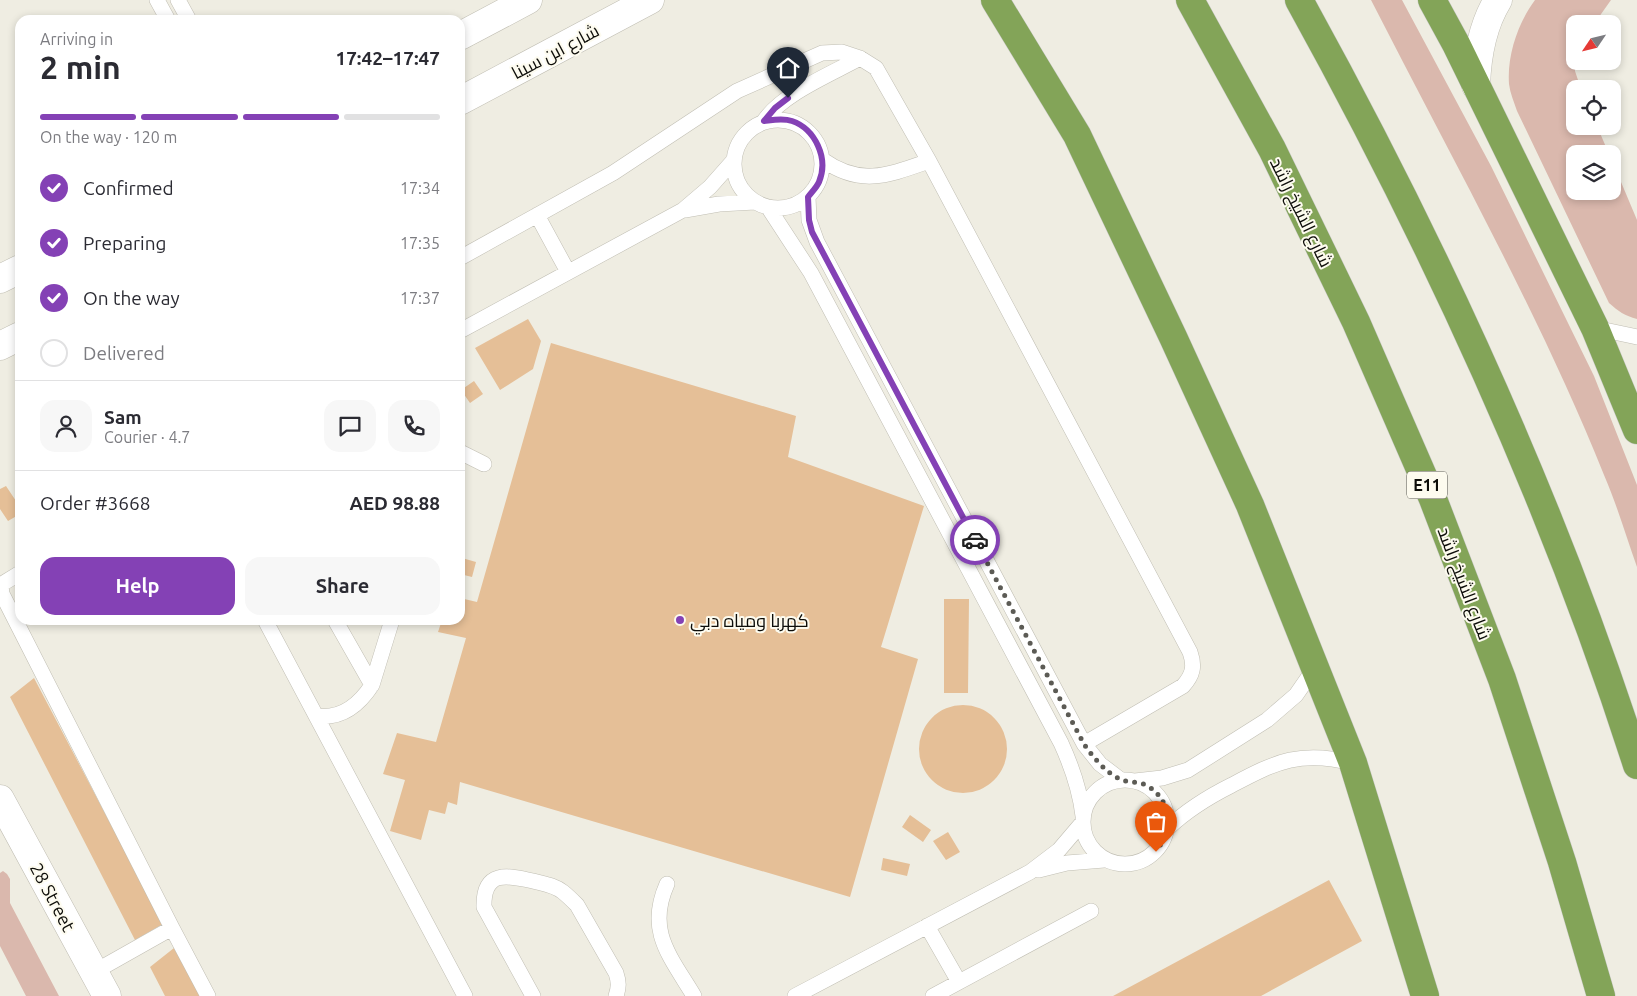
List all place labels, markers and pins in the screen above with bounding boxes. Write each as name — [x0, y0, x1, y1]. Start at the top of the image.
pin — [767, 47, 809, 98]
place label: كهربا ومياه دبي — [690, 610, 809, 635]
marker: كهربا ومياه دبي — [674, 614, 686, 626]
pin — [1135, 801, 1177, 852]

